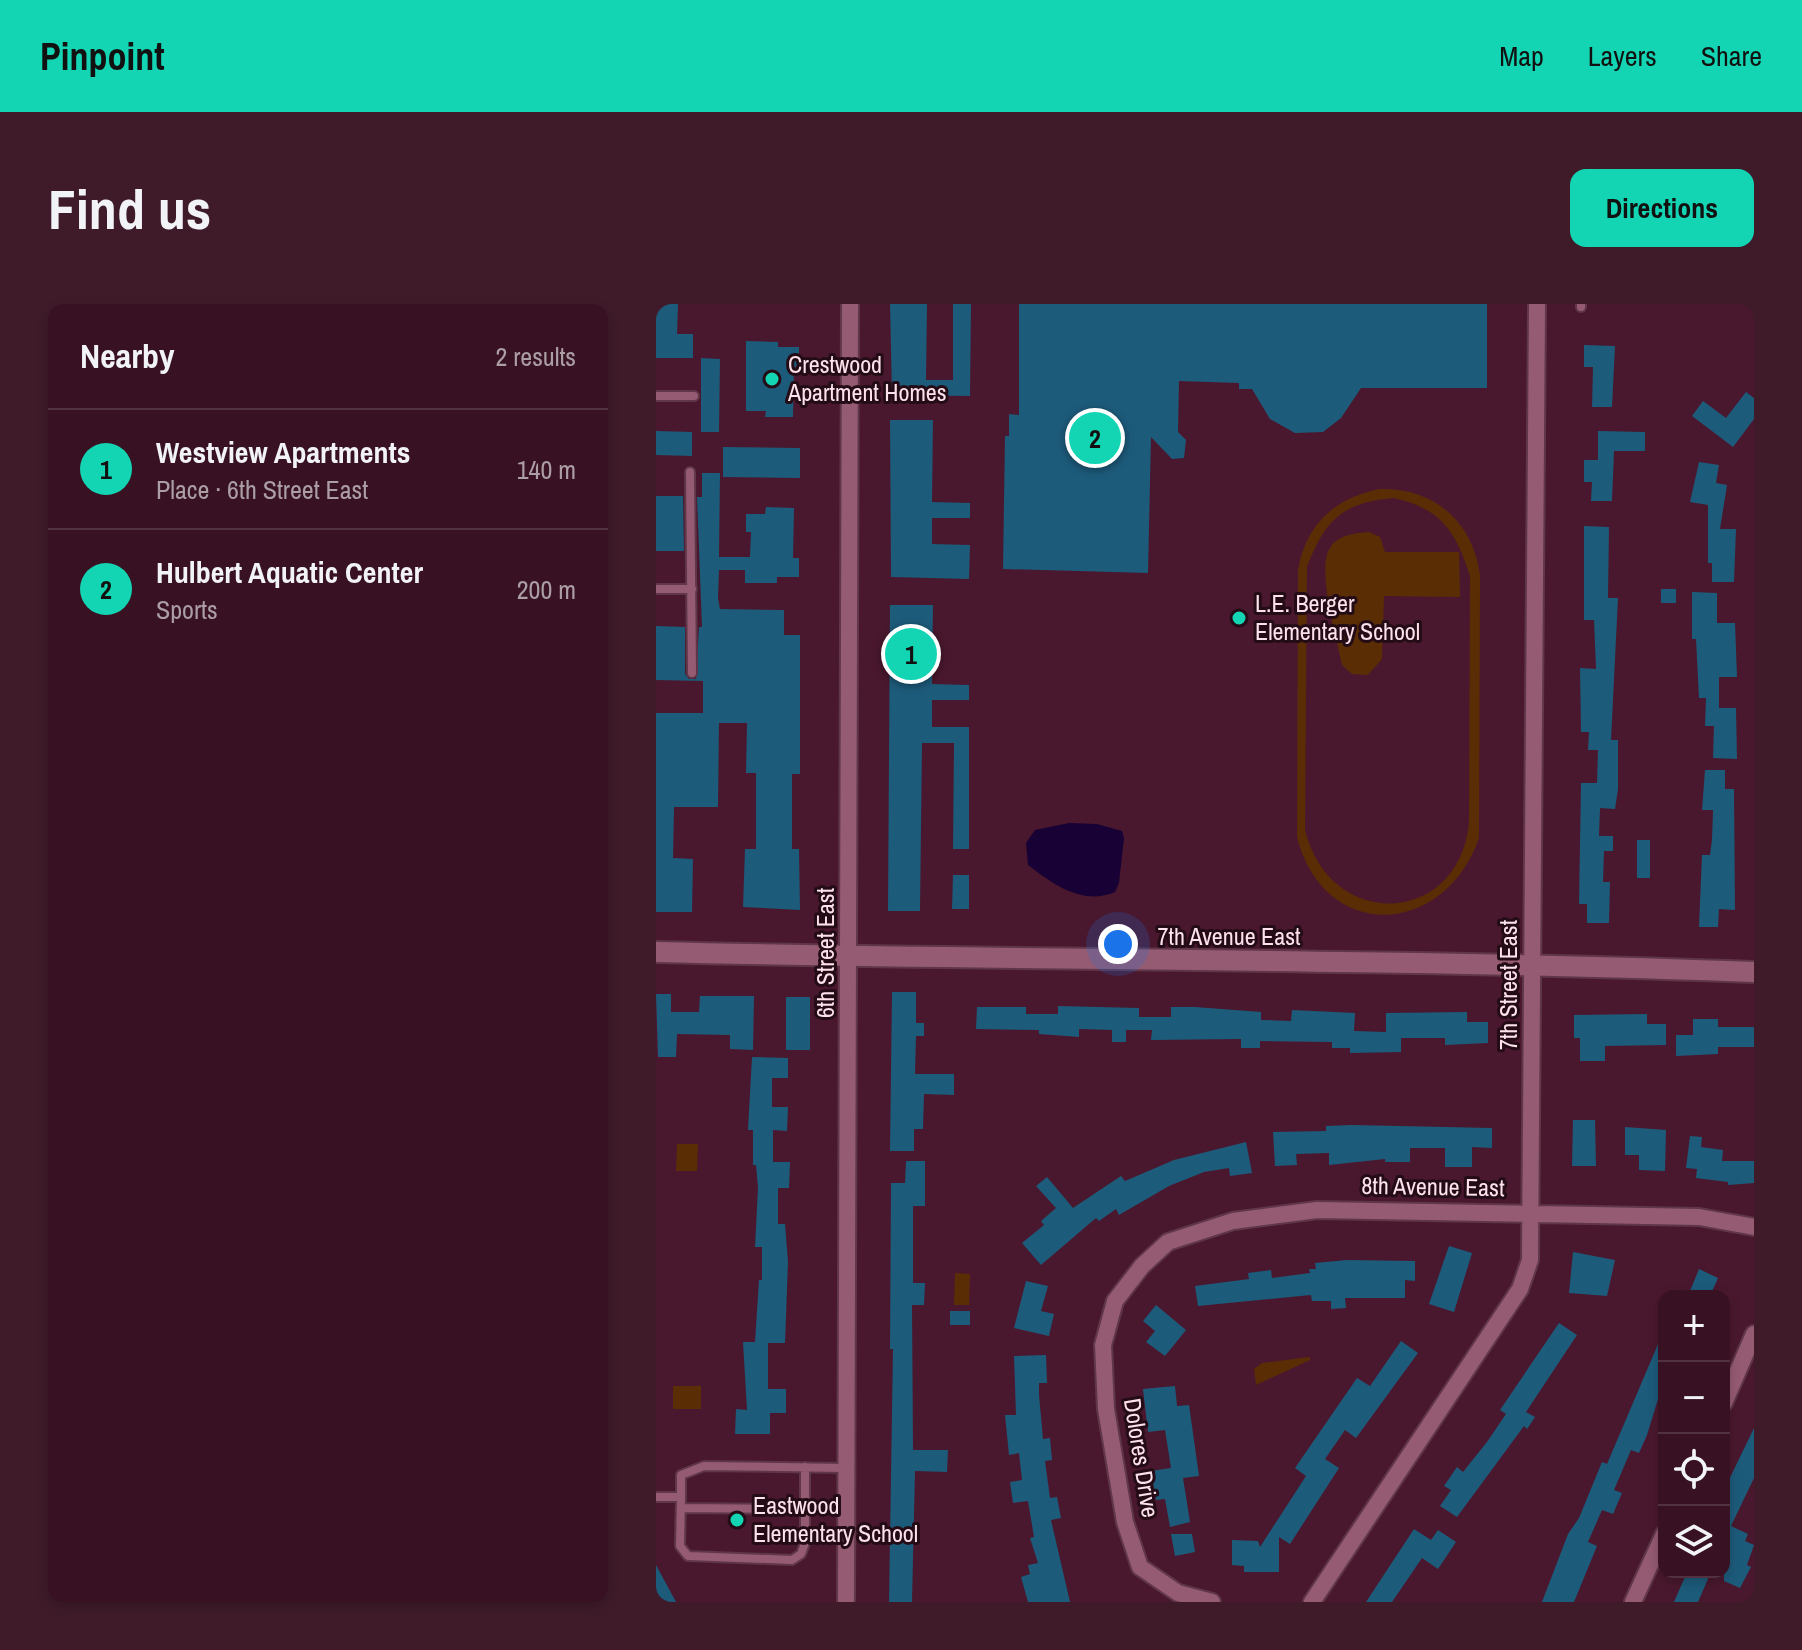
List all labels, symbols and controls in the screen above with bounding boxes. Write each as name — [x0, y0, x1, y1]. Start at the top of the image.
text: Pinpoint — [40, 31, 165, 82]
text: Map — [1499, 37, 1544, 75]
text: Layers — [1588, 37, 1657, 75]
text: Share — [1701, 37, 1762, 75]
button: Directions — [1570, 169, 1754, 247]
text: Find us — [48, 171, 211, 246]
text: Nearby — [80, 333, 175, 379]
text: 2 results — [495, 339, 576, 374]
place label: Crestwood Apartment Homes — [787, 348, 947, 408]
marker: Crestwood Apartment Homes — [763, 370, 781, 388]
pin: 2 — [1069, 408, 1121, 468]
text: Westview Apartments — [156, 432, 410, 472]
text: 1 — [100, 452, 112, 487]
text: 140 m — [517, 452, 576, 487]
text: Place · 6th Street East — [156, 472, 368, 507]
text: Hulbert Aquatic Center — [156, 552, 423, 592]
text: 2 — [100, 572, 112, 607]
text: 200 m — [517, 572, 576, 607]
place label: L.E. Berger Elementary School — [1255, 587, 1420, 647]
text: Sports — [156, 592, 218, 627]
marker: L.E. Berger Elementary School — [1230, 609, 1248, 627]
pin: 1 — [885, 624, 937, 684]
street label: 6th Street East — [809, 887, 841, 1018]
street label: 7th Street East — [1492, 919, 1524, 1050]
street label: 7th Avenue East — [1157, 920, 1301, 952]
your location — [1098, 924, 1138, 964]
street label: 8th Avenue East — [1361, 1169, 1505, 1203]
map controls — [1658, 1290, 1730, 1578]
button: + — [1658, 1290, 1730, 1362]
button: − — [1658, 1362, 1730, 1434]
street label: Dolores Drive — [1117, 1396, 1167, 1520]
button: locate — [1658, 1434, 1730, 1506]
place label: Eastwood Elementary School — [753, 1489, 918, 1549]
button: layers — [1658, 1506, 1730, 1578]
marker: Eastwood Elementary School — [728, 1511, 746, 1529]

